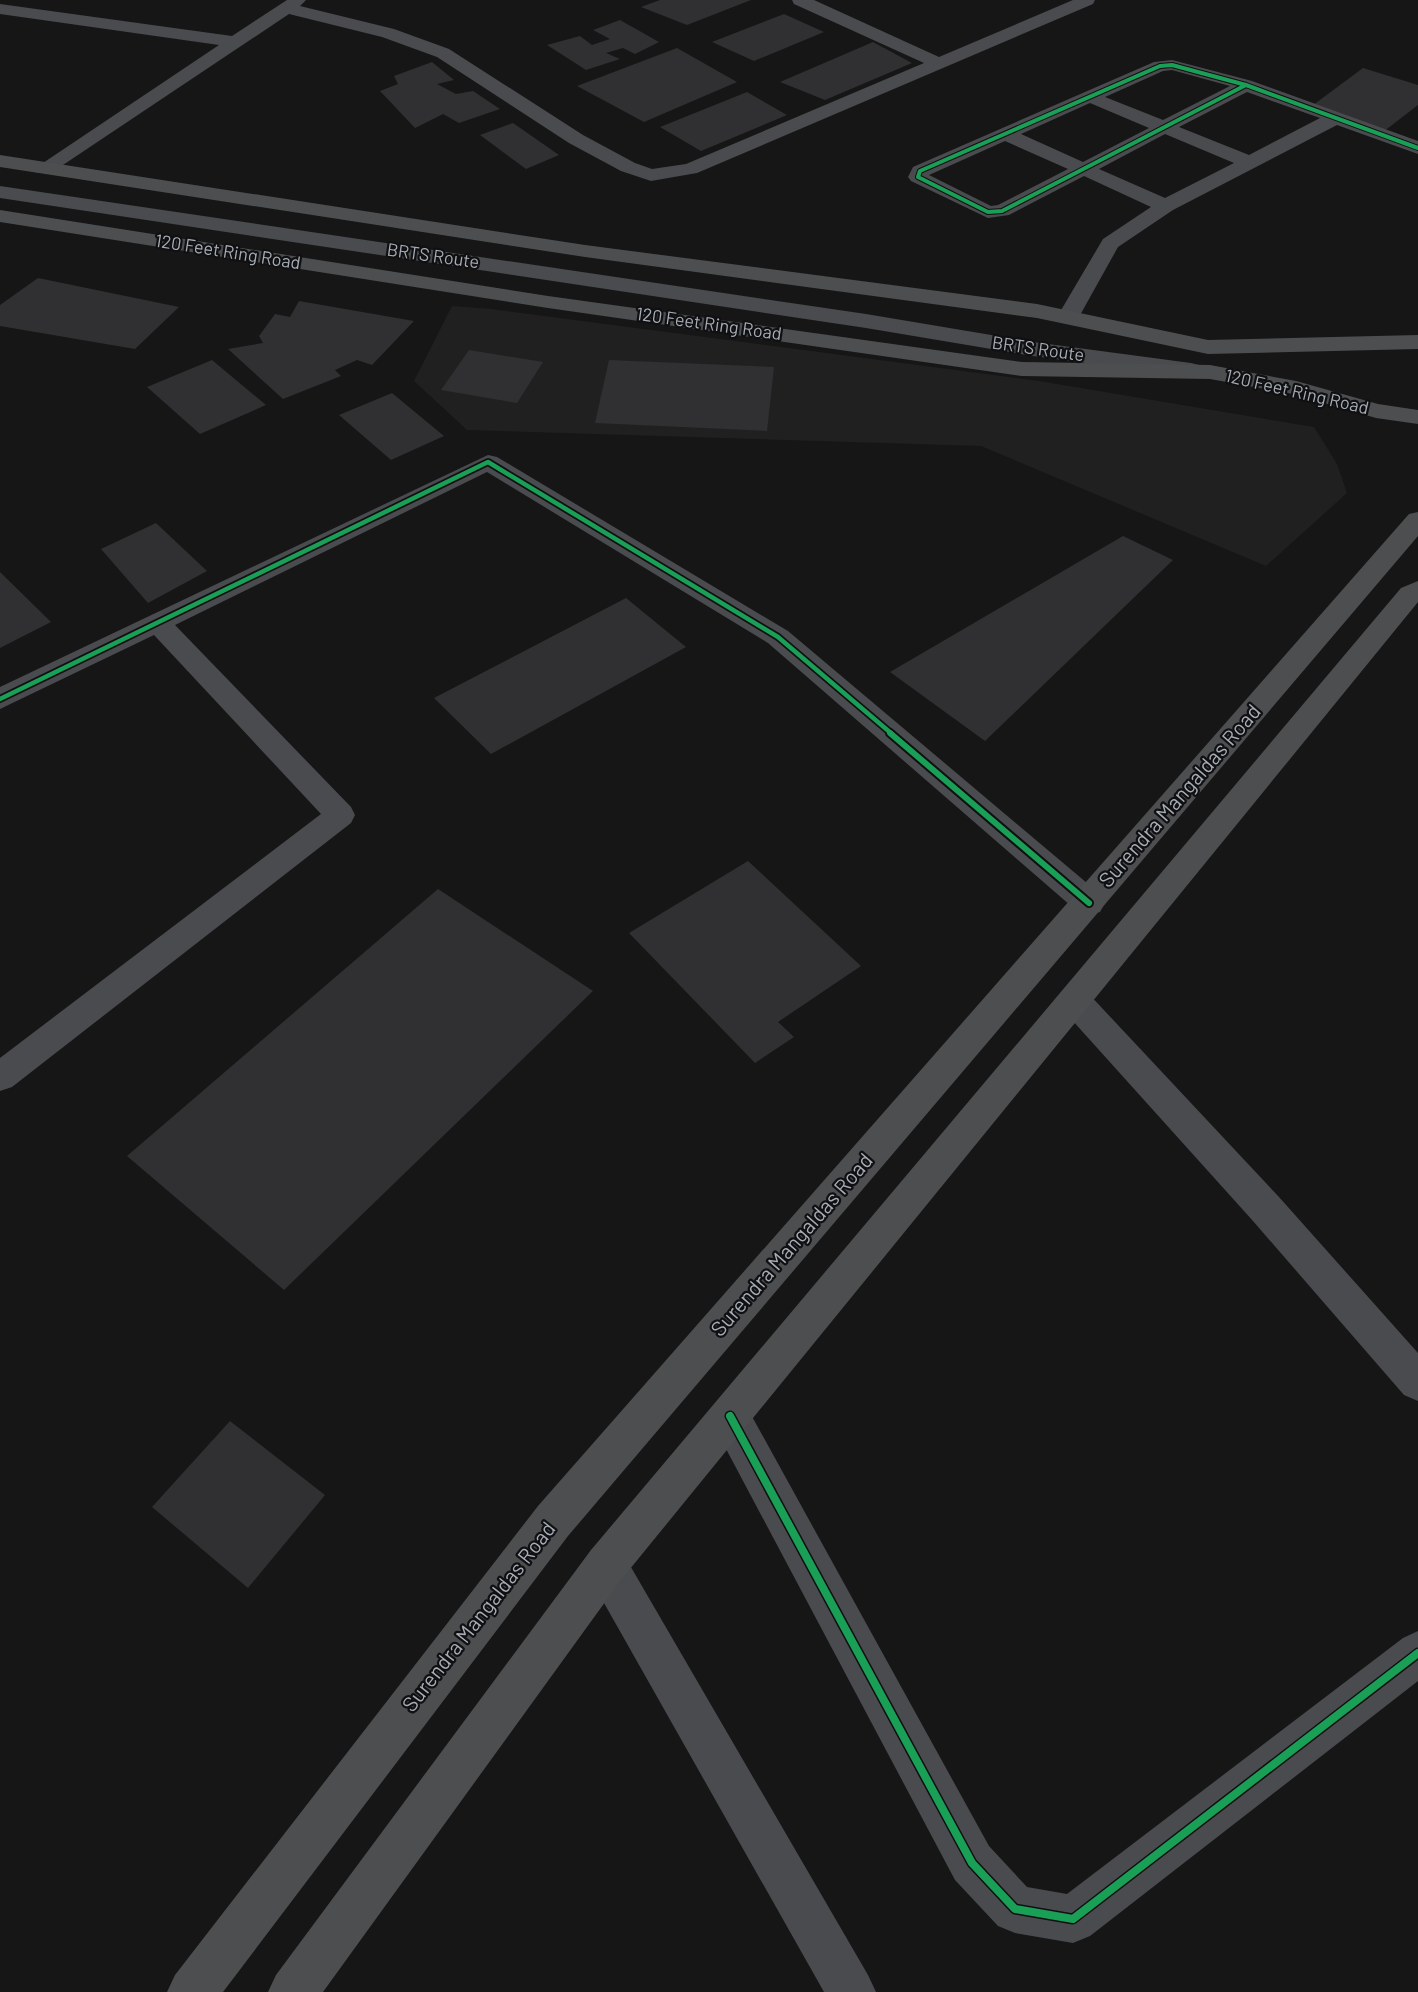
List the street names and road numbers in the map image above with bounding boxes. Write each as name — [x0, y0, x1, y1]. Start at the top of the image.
street label: 120 Feet Ring Road — [154, 229, 302, 273]
street label: BRTS Route — [386, 238, 481, 272]
street label: 120 Feet Ring Road — [635, 302, 783, 344]
street label: BRTS Route — [991, 331, 1086, 365]
street label: 120 Feet Ring Road — [1223, 364, 1371, 418]
street label: Surendra Mangaldas Road — [1093, 698, 1265, 892]
street label: Surendra Mangaldas Road — [705, 1147, 877, 1341]
street label: Surendra Mangaldas Road — [396, 1516, 560, 1716]

